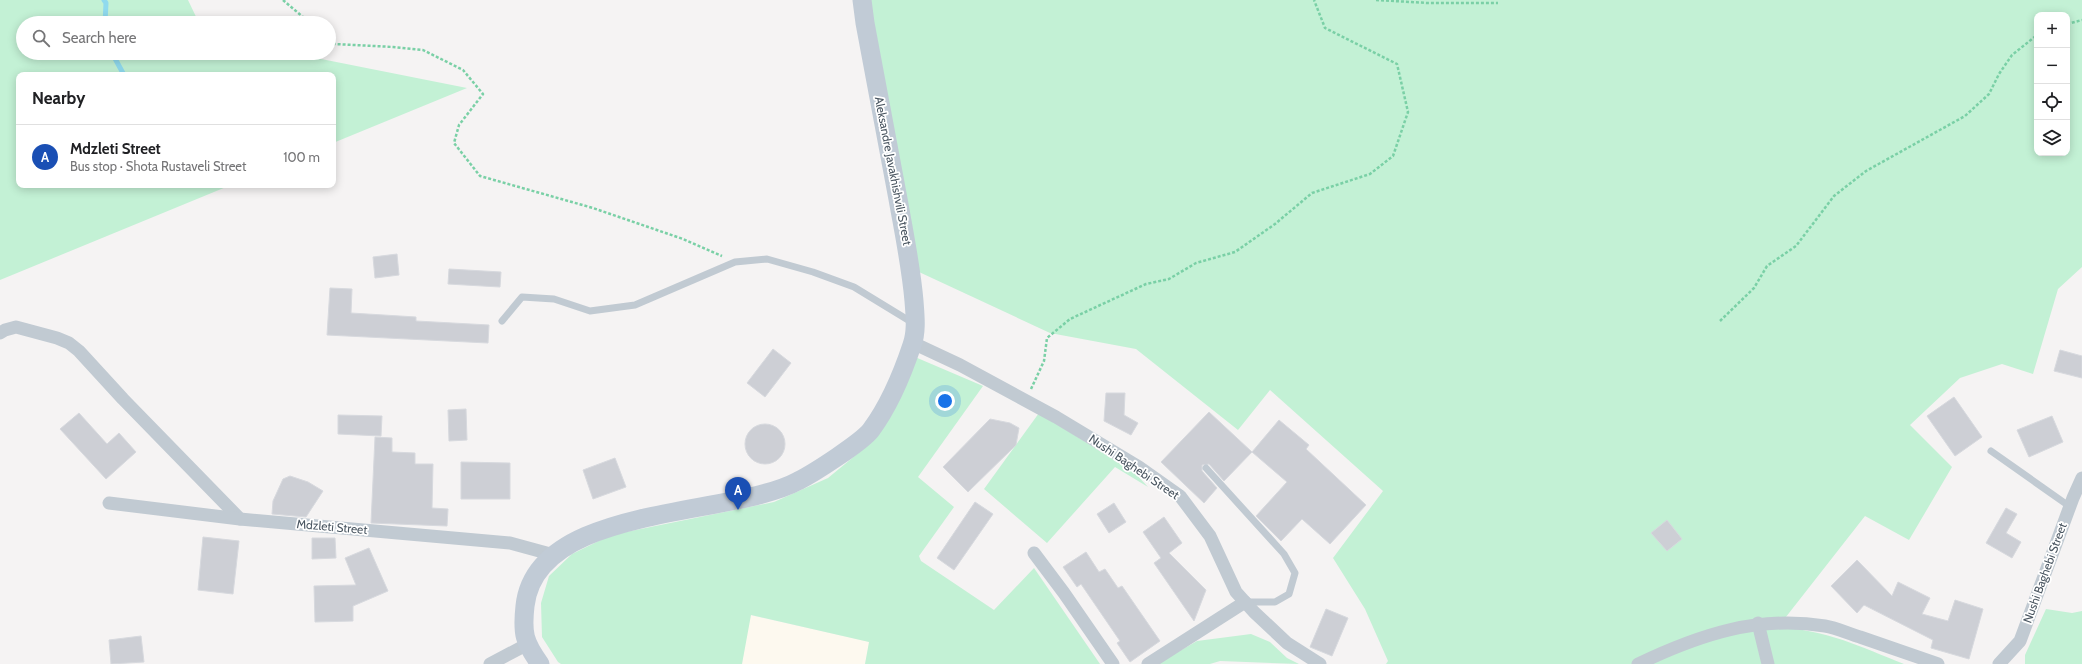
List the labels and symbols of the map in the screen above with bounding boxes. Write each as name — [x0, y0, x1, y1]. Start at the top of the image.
street label: Aleksandre Javakhishvili Street — [872, 95, 915, 247]
your location — [935, 391, 955, 411]
street label: Nushi Baghebi Street — [1086, 431, 1182, 502]
pin: A — [725, 477, 751, 510]
street label: Mdzleti Street — [296, 516, 368, 537]
street label: Nushi Baghebi Street — [2019, 521, 2070, 625]

